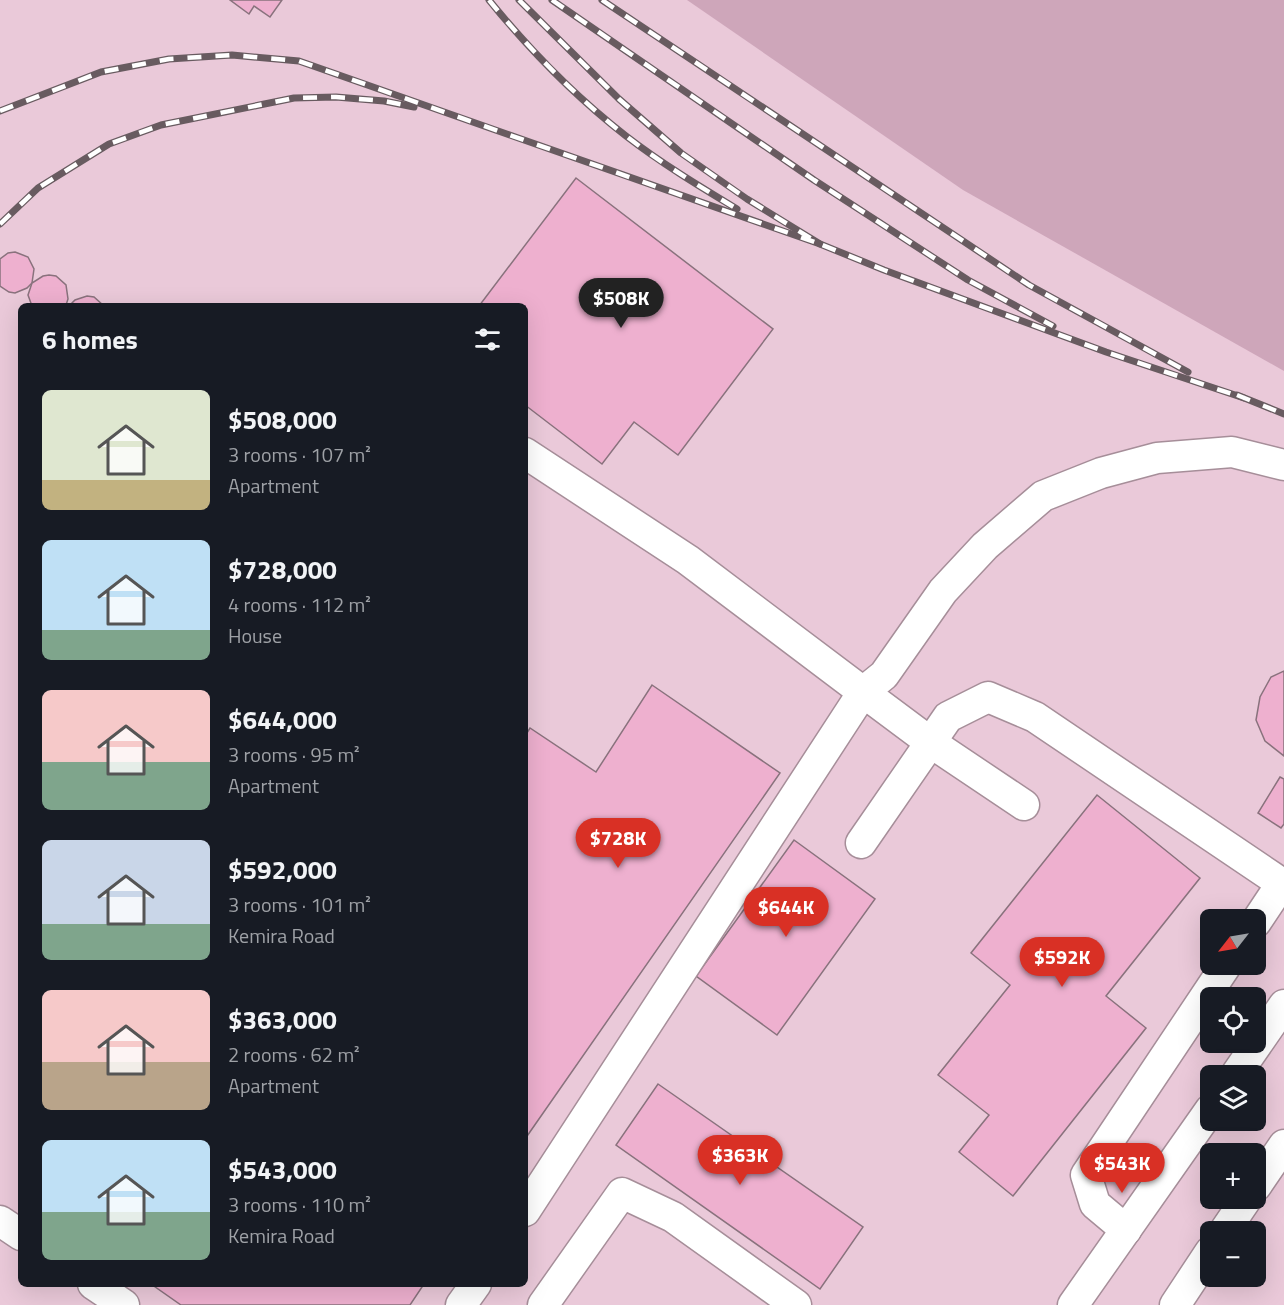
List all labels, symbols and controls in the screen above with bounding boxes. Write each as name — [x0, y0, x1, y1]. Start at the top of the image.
pin: $508K — [579, 278, 663, 329]
text: $508K — [593, 282, 649, 313]
text: 6 homes — [42, 320, 138, 359]
icon: filters — [471, 323, 504, 356]
text: $508,000 — [228, 400, 337, 439]
icon: home — [90, 414, 162, 486]
text: 3 rooms · 107 m² — [228, 439, 371, 470]
text: Apartment — [228, 470, 319, 501]
text: $728,000 — [228, 550, 337, 589]
icon: home — [90, 564, 162, 636]
text: 4 rooms · 112 m² — [228, 589, 371, 620]
text: House — [228, 620, 282, 651]
text: $644,000 — [228, 700, 337, 739]
icon: home — [90, 714, 162, 786]
text: 3 rooms · 95 m² — [228, 739, 360, 770]
text: Apartment — [228, 770, 319, 801]
pin: $728K — [576, 818, 660, 869]
text: $728K — [590, 822, 646, 853]
text: $592,000 — [228, 850, 337, 889]
icon: home — [90, 864, 162, 936]
pin: $644K — [744, 887, 828, 938]
text: 3 rooms · 101 m² — [228, 889, 371, 920]
text: $644K — [758, 891, 814, 922]
north arrow — [1200, 909, 1266, 975]
map controls — [1200, 909, 1266, 1287]
text: Kemira Road — [228, 920, 335, 951]
pin: $592K — [1020, 937, 1104, 988]
text: $592K — [1034, 941, 1090, 972]
button: locate — [1200, 987, 1266, 1053]
text: $363,000 — [228, 1000, 337, 1039]
icon: home — [90, 1014, 162, 1086]
text: 2 rooms · 62 m² — [228, 1039, 360, 1070]
button: layers — [1200, 1065, 1266, 1131]
text: Apartment — [228, 1070, 319, 1101]
pin: $363K — [698, 1135, 782, 1186]
text: $363K — [712, 1139, 768, 1170]
pin: $543K — [1080, 1143, 1164, 1194]
button: + — [1200, 1143, 1266, 1209]
text: $543K — [1094, 1147, 1150, 1178]
text: $543,000 — [228, 1150, 337, 1189]
icon: home — [90, 1164, 162, 1236]
text: 3 rooms · 110 m² — [228, 1189, 371, 1220]
text: Kemira Road — [228, 1220, 335, 1251]
button: − — [1200, 1221, 1266, 1287]

